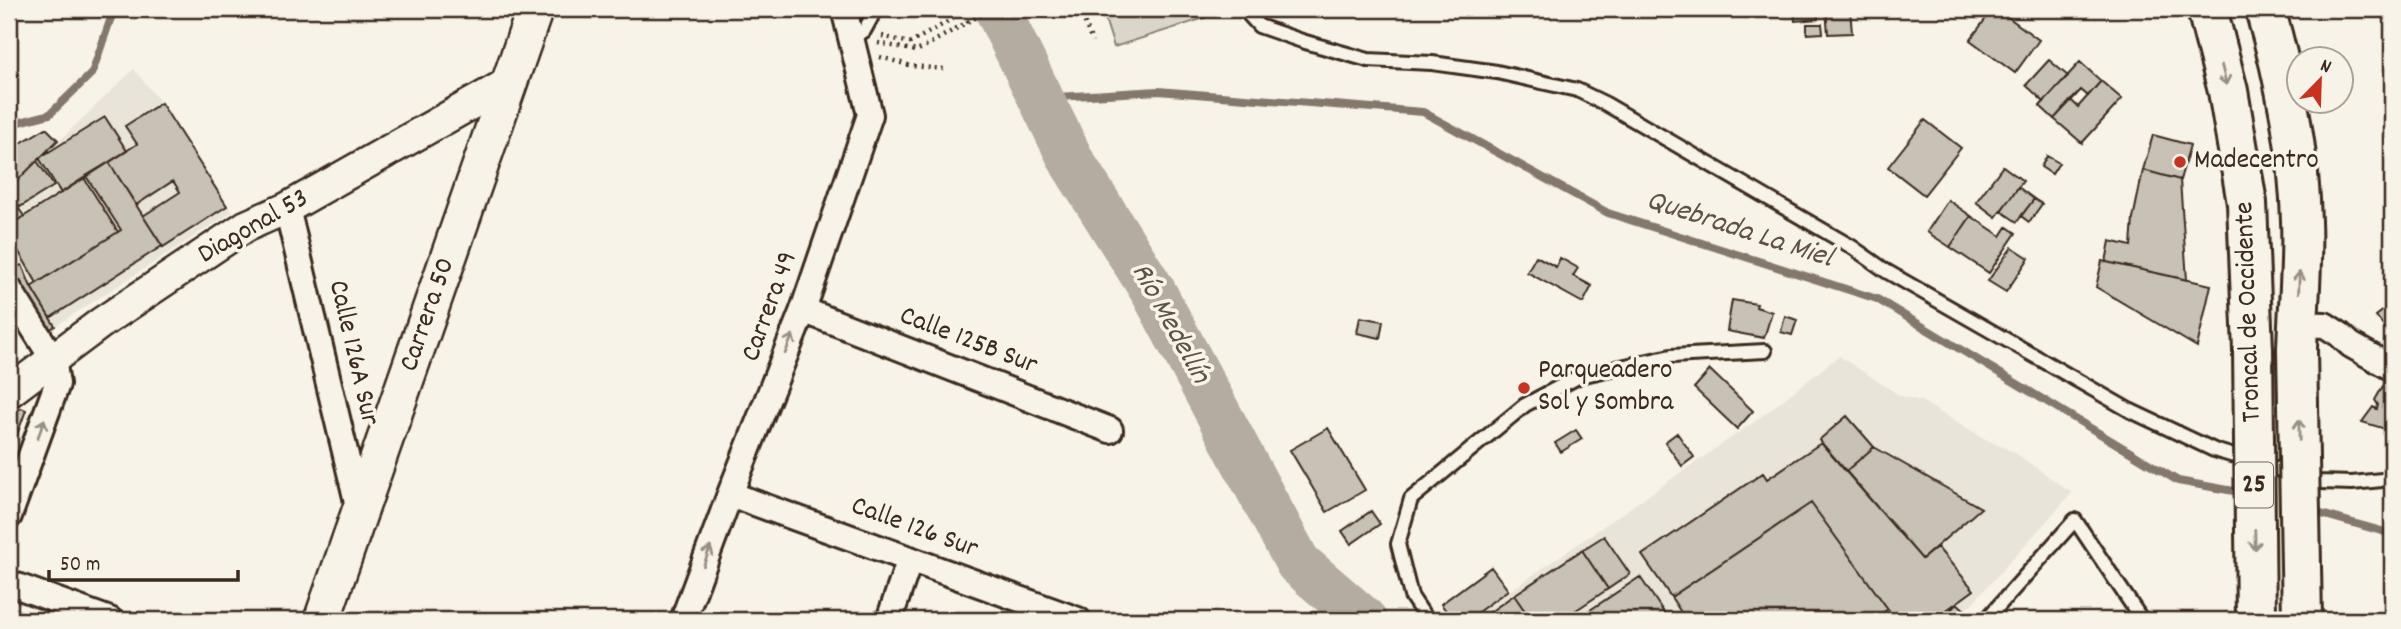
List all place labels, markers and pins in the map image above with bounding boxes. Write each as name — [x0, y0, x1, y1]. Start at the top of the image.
place label: Madecentro — [2194, 142, 2319, 182]
marker: Madecentro — [2172, 154, 2188, 170]
place label: Parqueadero Sol y Sombra — [1538, 352, 1674, 424]
marker: Parqueadero Sol y Sombra — [1516, 380, 1532, 396]

